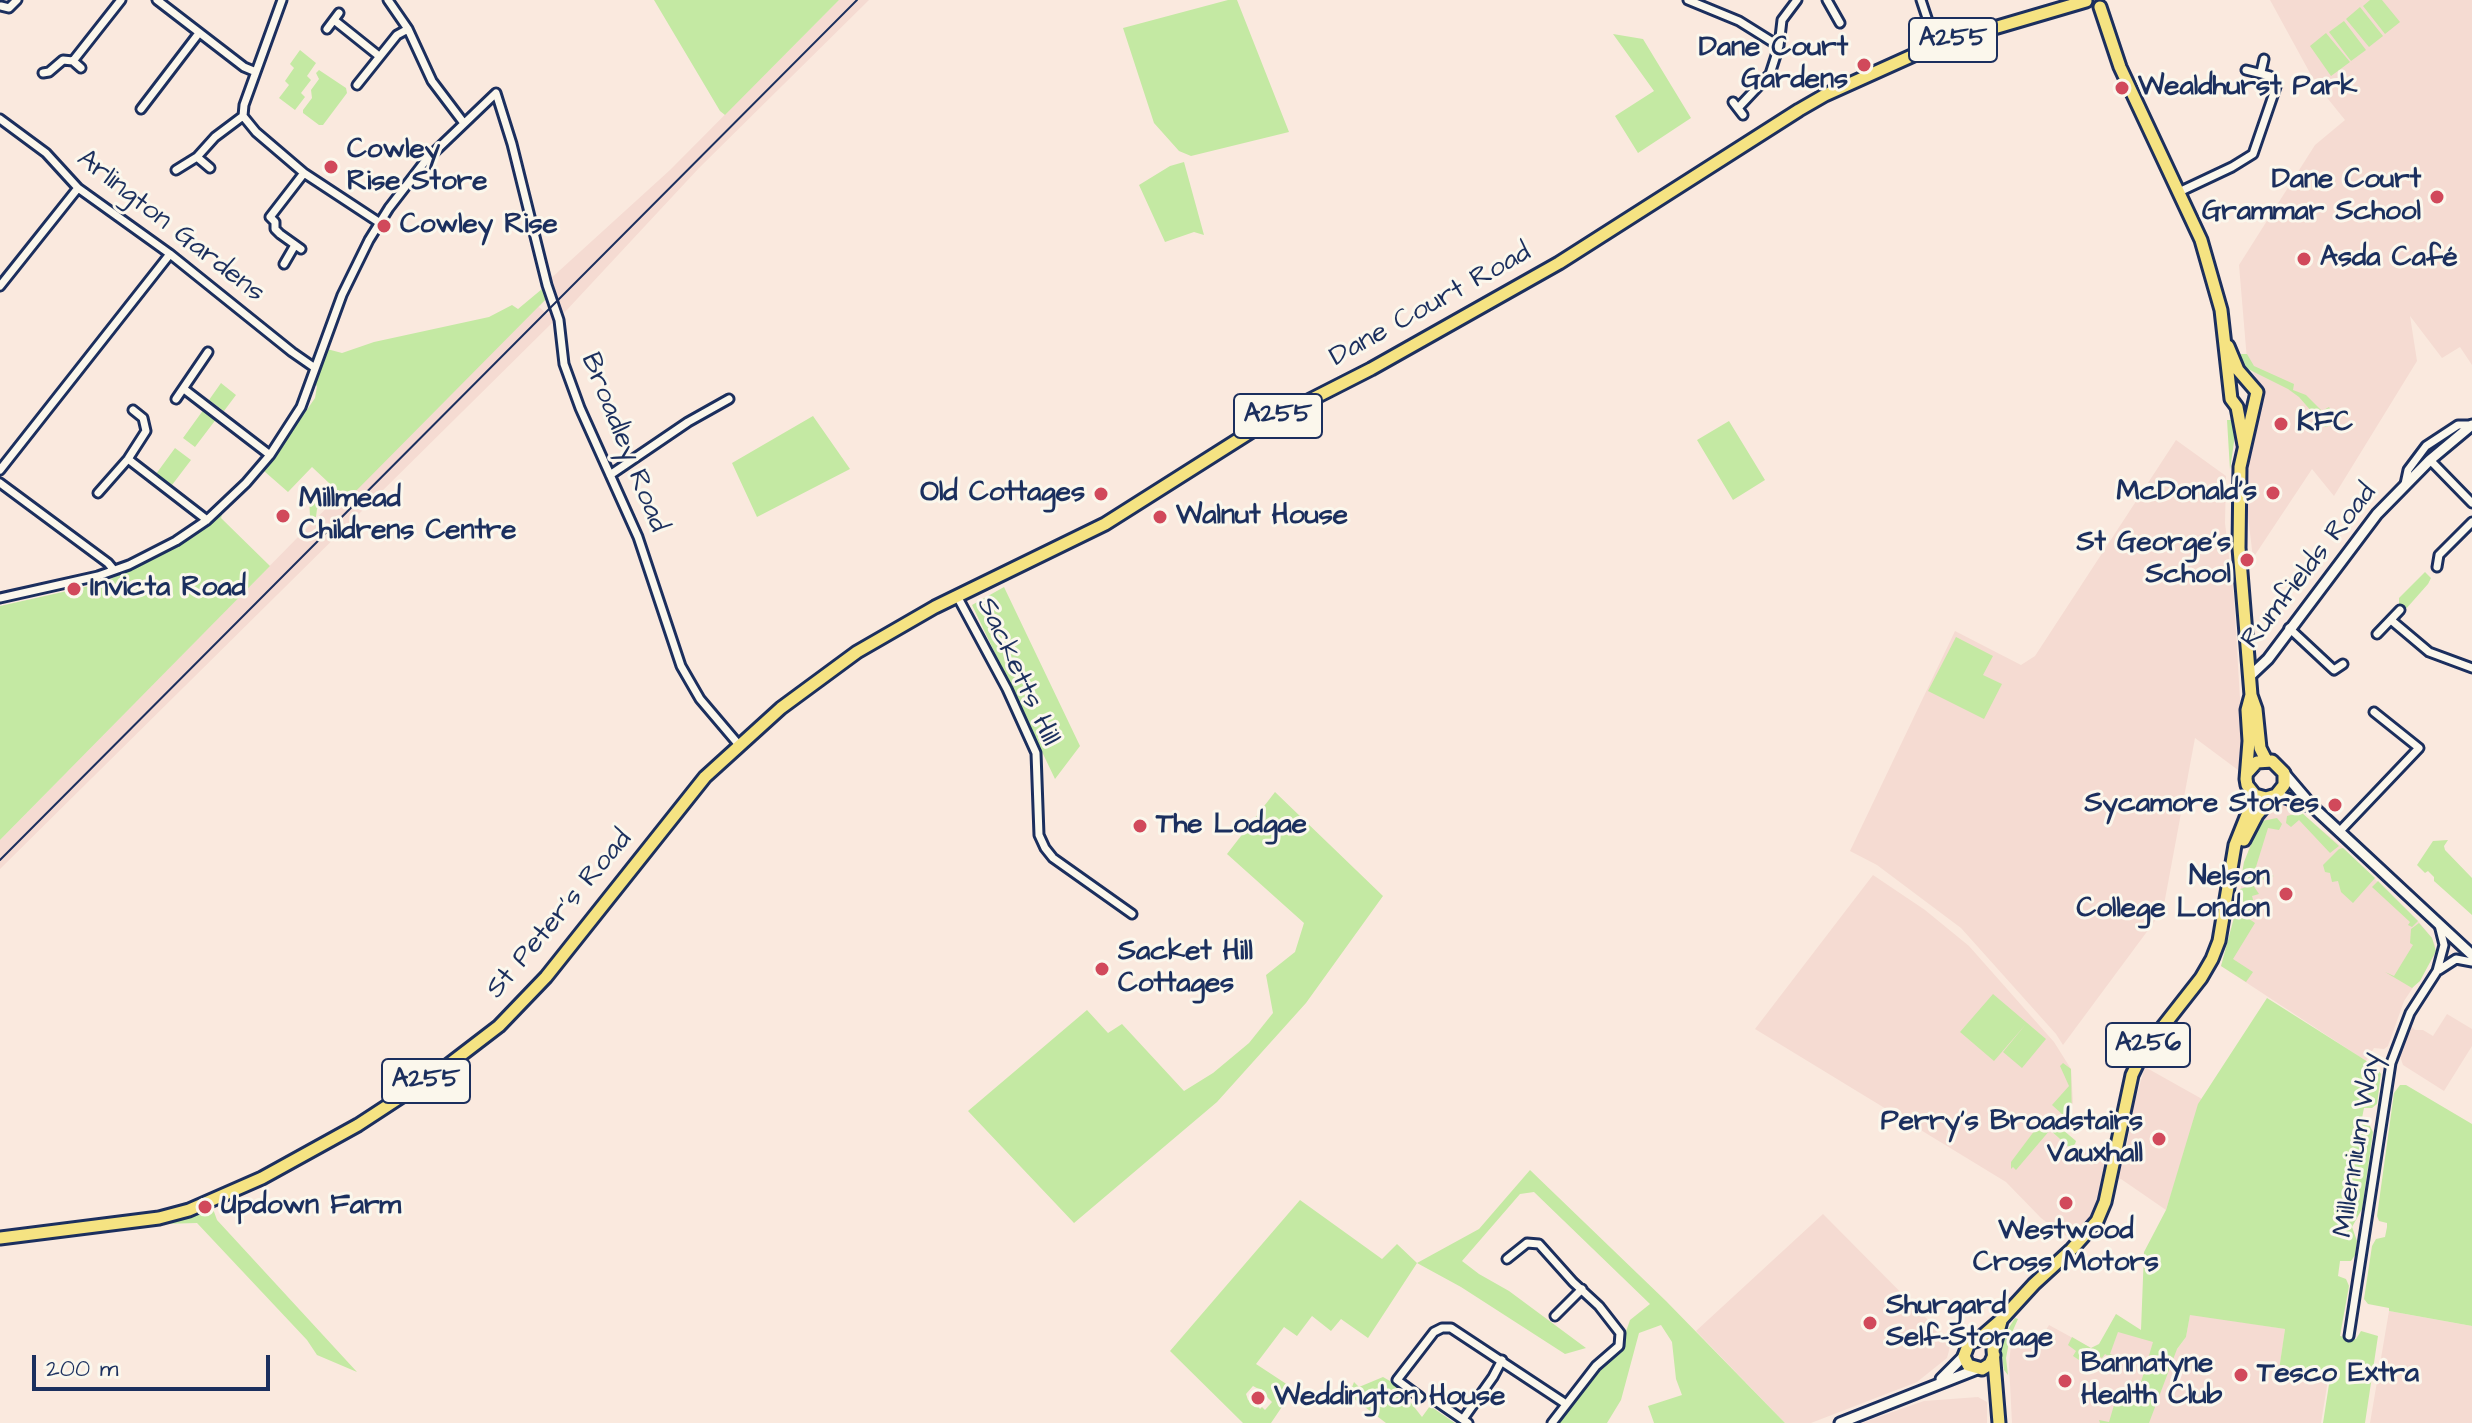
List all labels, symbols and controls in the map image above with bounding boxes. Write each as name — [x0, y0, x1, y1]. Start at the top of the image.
road number: A255 — [1909, 18, 1997, 62]
place label: Dane Court Gardens — [1699, 32, 1848, 98]
marker: Dane Court Gardens — [1855, 56, 1873, 74]
place label: Wealdhurst Park — [2138, 71, 2357, 105]
marker: Wealdhurst Park — [2113, 79, 2131, 97]
place label: Cowley Rise Store — [347, 134, 487, 200]
street label: Arlington Gardens — [69, 143, 271, 311]
marker: Cowley Rise Store — [322, 158, 340, 176]
place label: Dane Court Grammar School — [2202, 164, 2421, 230]
marker: Dane Court Grammar School — [2428, 188, 2446, 206]
place label: Cowley Rise — [400, 209, 558, 243]
marker: Cowley Rise — [375, 217, 393, 235]
street label: Dane Court Road — [1325, 237, 1537, 375]
place label: Asda Café — [2320, 242, 2458, 276]
marker: Asda Café — [2295, 250, 2313, 268]
street label: Broadley Road — [572, 349, 674, 537]
road number: A255 — [1234, 394, 1322, 438]
place label: KFC — [2297, 407, 2353, 441]
marker: KFC — [2272, 415, 2290, 433]
place label: McDonald's — [2117, 476, 2257, 510]
place label: Old Cottages — [920, 477, 1085, 511]
street label: Rumfields Road — [2235, 478, 2385, 656]
place label: Millmead Childrens Centre — [299, 483, 516, 549]
marker: McDonald's — [2264, 484, 2282, 502]
marker: Old Cottages — [1092, 485, 1110, 503]
place label: Walnut House — [1176, 500, 1348, 534]
marker: Millmead Childrens Centre — [274, 507, 292, 525]
marker: Walnut House — [1151, 508, 1169, 526]
place label: St George's School — [2077, 527, 2231, 593]
marker: St George's School — [2238, 551, 2256, 569]
place label: Invicta Road — [90, 572, 246, 606]
marker: Invicta Road — [65, 580, 83, 598]
street label: Sacketts Hill — [968, 592, 1066, 752]
place label: Sycamore Stores — [2085, 788, 2319, 822]
marker: Sycamore Stores — [2326, 796, 2344, 814]
place label: The Lodgae — [1156, 809, 1307, 843]
marker: The Lodgae — [1131, 817, 1149, 835]
street label: St Peter's Road — [480, 824, 640, 1006]
place label: Nelson College London — [2076, 861, 2270, 927]
marker: Nelson College London — [2277, 885, 2295, 903]
place label: Sacket Hill Cottages — [1118, 936, 1253, 1002]
marker: Sacket Hill Cottages — [1093, 960, 1111, 978]
road number: A256 — [2106, 1023, 2190, 1067]
street label: Millennium Way — [2328, 1050, 2390, 1240]
road number: A255 — [382, 1059, 470, 1103]
place label: Perry's Broadstairs Vauxhall — [1881, 1106, 2143, 1172]
marker: Perry's Broadstairs Vauxhall — [2150, 1130, 2168, 1148]
place label: Updown Farm — [221, 1190, 401, 1224]
marker: Westwood Cross Motors — [2057, 1194, 2075, 1212]
marker: Updown Farm — [196, 1198, 214, 1216]
place label: Westwood Cross Motors — [1973, 1215, 2159, 1281]
place label: Shurgard Self-Storage — [1886, 1290, 2053, 1356]
marker: Shurgard Self-Storage — [1861, 1314, 1879, 1332]
scale bar — [36, 1339, 274, 1389]
place label: Bannatyne Health Club — [2081, 1348, 2222, 1414]
text: 200 m — [46, 1352, 118, 1386]
place label: Tesco Extra — [2257, 1358, 2419, 1392]
marker: Tesco Extra — [2232, 1366, 2250, 1384]
marker: Bannatyne Health Club — [2056, 1372, 2074, 1390]
place label: Weddington House — [1274, 1381, 1505, 1415]
marker: Weddington House — [1249, 1389, 1267, 1407]

